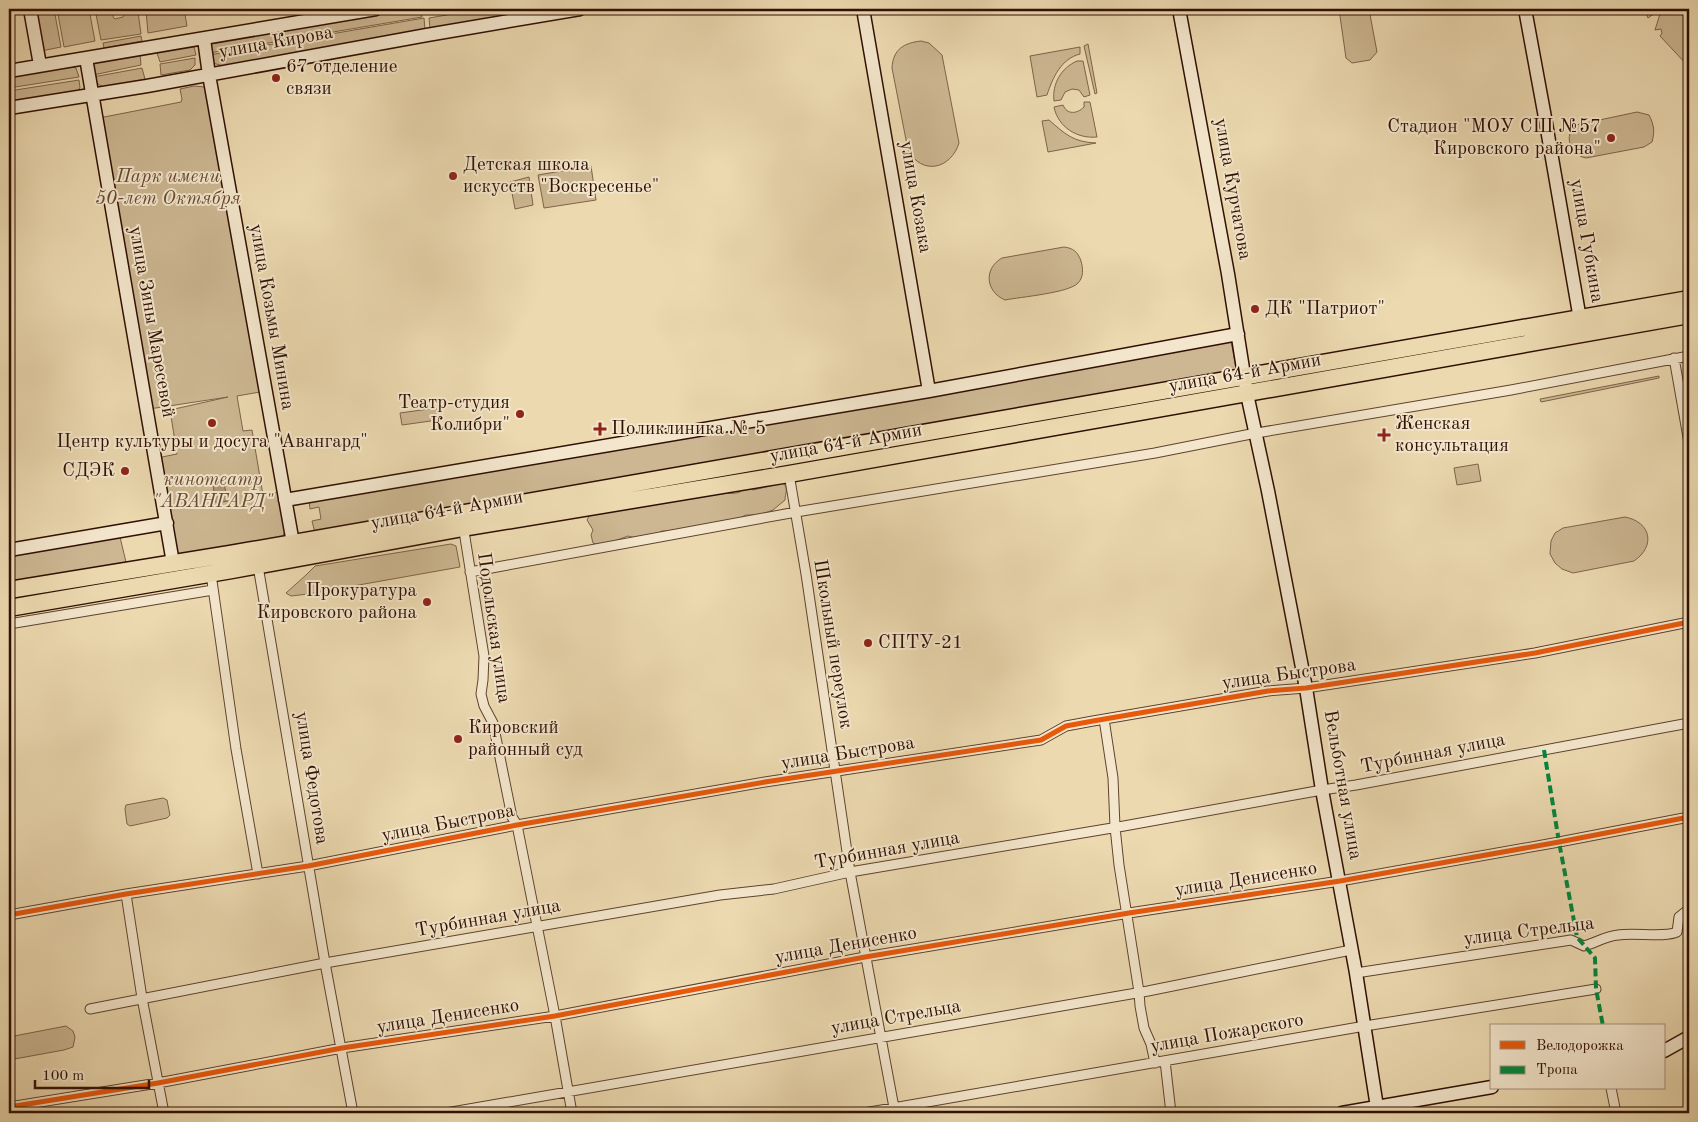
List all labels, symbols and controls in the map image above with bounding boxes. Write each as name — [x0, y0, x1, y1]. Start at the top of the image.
street label: улица Кирова — [217, 23, 335, 62]
place label: 67 отделение связи — [286, 58, 398, 99]
marker: 67 отделение связи — [270, 72, 282, 84]
street label: улица Курчатова — [1210, 117, 1254, 262]
place label: Стадион "МОУ СШ №57 Кировского района" — [1387, 118, 1601, 159]
marker: Стадион "МОУ СШ №57 Кировского района" — [1605, 132, 1617, 144]
street label: улица Козака — [896, 139, 934, 255]
place label: Детская школа искусств "Воскресенье" — [463, 156, 659, 197]
park label: Парк имени 50-лет Октября — [95, 168, 241, 209]
marker: Детская школа искусств "Воскресенье" — [447, 170, 459, 182]
street label: улица Губкина — [1566, 178, 1606, 305]
street label: улица Козьмы Минина — [245, 222, 297, 412]
street label: улица Зины Маресевой — [125, 225, 177, 419]
place label: ДК "Патриот" — [1265, 300, 1385, 319]
marker: ДК "Патриот" — [1249, 303, 1261, 315]
street label: улица 64-й Армии — [1167, 351, 1323, 397]
place label: Театр-студия Колибри" — [398, 394, 510, 435]
marker: Театр-студия Колибри" — [514, 408, 526, 420]
place label: Женская консультация — [1395, 415, 1509, 456]
marker: Центр культуры и досуга "Авангард" — [206, 417, 218, 429]
place label: Поликлиника № 5 — [611, 420, 766, 439]
street label: улица 64-й Армии — [768, 421, 924, 467]
marker: Поликлиника № 5 — [593, 422, 607, 436]
marker: Женская консультация — [1377, 428, 1391, 442]
place label: Центр культуры и досуга "Авангард" — [56, 433, 368, 452]
place label: СДЭК — [62, 462, 115, 481]
marker: СДЭК — [119, 465, 131, 477]
park label: кинотеатр "АВАНГАРД" — [153, 471, 274, 512]
street label: улица 64-й Армии — [369, 488, 525, 534]
street label: Подольская улица — [473, 551, 513, 705]
street label: Школьный переулок — [809, 558, 855, 730]
place label: Прокуратура Кировского района — [257, 582, 418, 623]
marker: Прокуратура Кировского района — [421, 596, 433, 608]
place label: СПТУ-21 — [878, 634, 963, 653]
marker: СПТУ-21 — [862, 637, 874, 649]
street label: улица Быстрова — [1221, 656, 1358, 694]
street label: Вельботная улица — [1319, 709, 1365, 862]
street label: улица Федотова — [291, 710, 331, 846]
place label: Кировский районный суд — [468, 719, 583, 760]
street label: Турбинная улица — [1359, 731, 1508, 777]
marker: Кировский районный суд — [452, 733, 464, 745]
street label: улица Быстрова — [780, 734, 917, 774]
street label: улица Быстрова — [380, 802, 517, 846]
street label: Турбинная улица — [813, 829, 962, 873]
street label: улица Денисенко — [1174, 859, 1318, 901]
street label: Турбинная улица — [414, 897, 563, 941]
street label: улица Стрельца — [1463, 914, 1596, 949]
street label: улица Денисенко — [774, 924, 918, 968]
street label: улица Денисенко — [376, 996, 520, 1038]
street label: улица Стрельца — [830, 997, 963, 1039]
street label: улица Пожарского — [1149, 1011, 1305, 1057]
legend — [1490, 1024, 1666, 1090]
text: Велодорожка — [1536, 1039, 1624, 1054]
scale bar — [35, 1057, 149, 1089]
text: Тропа — [1536, 1063, 1578, 1078]
text: 100 m — [42, 1069, 84, 1084]

